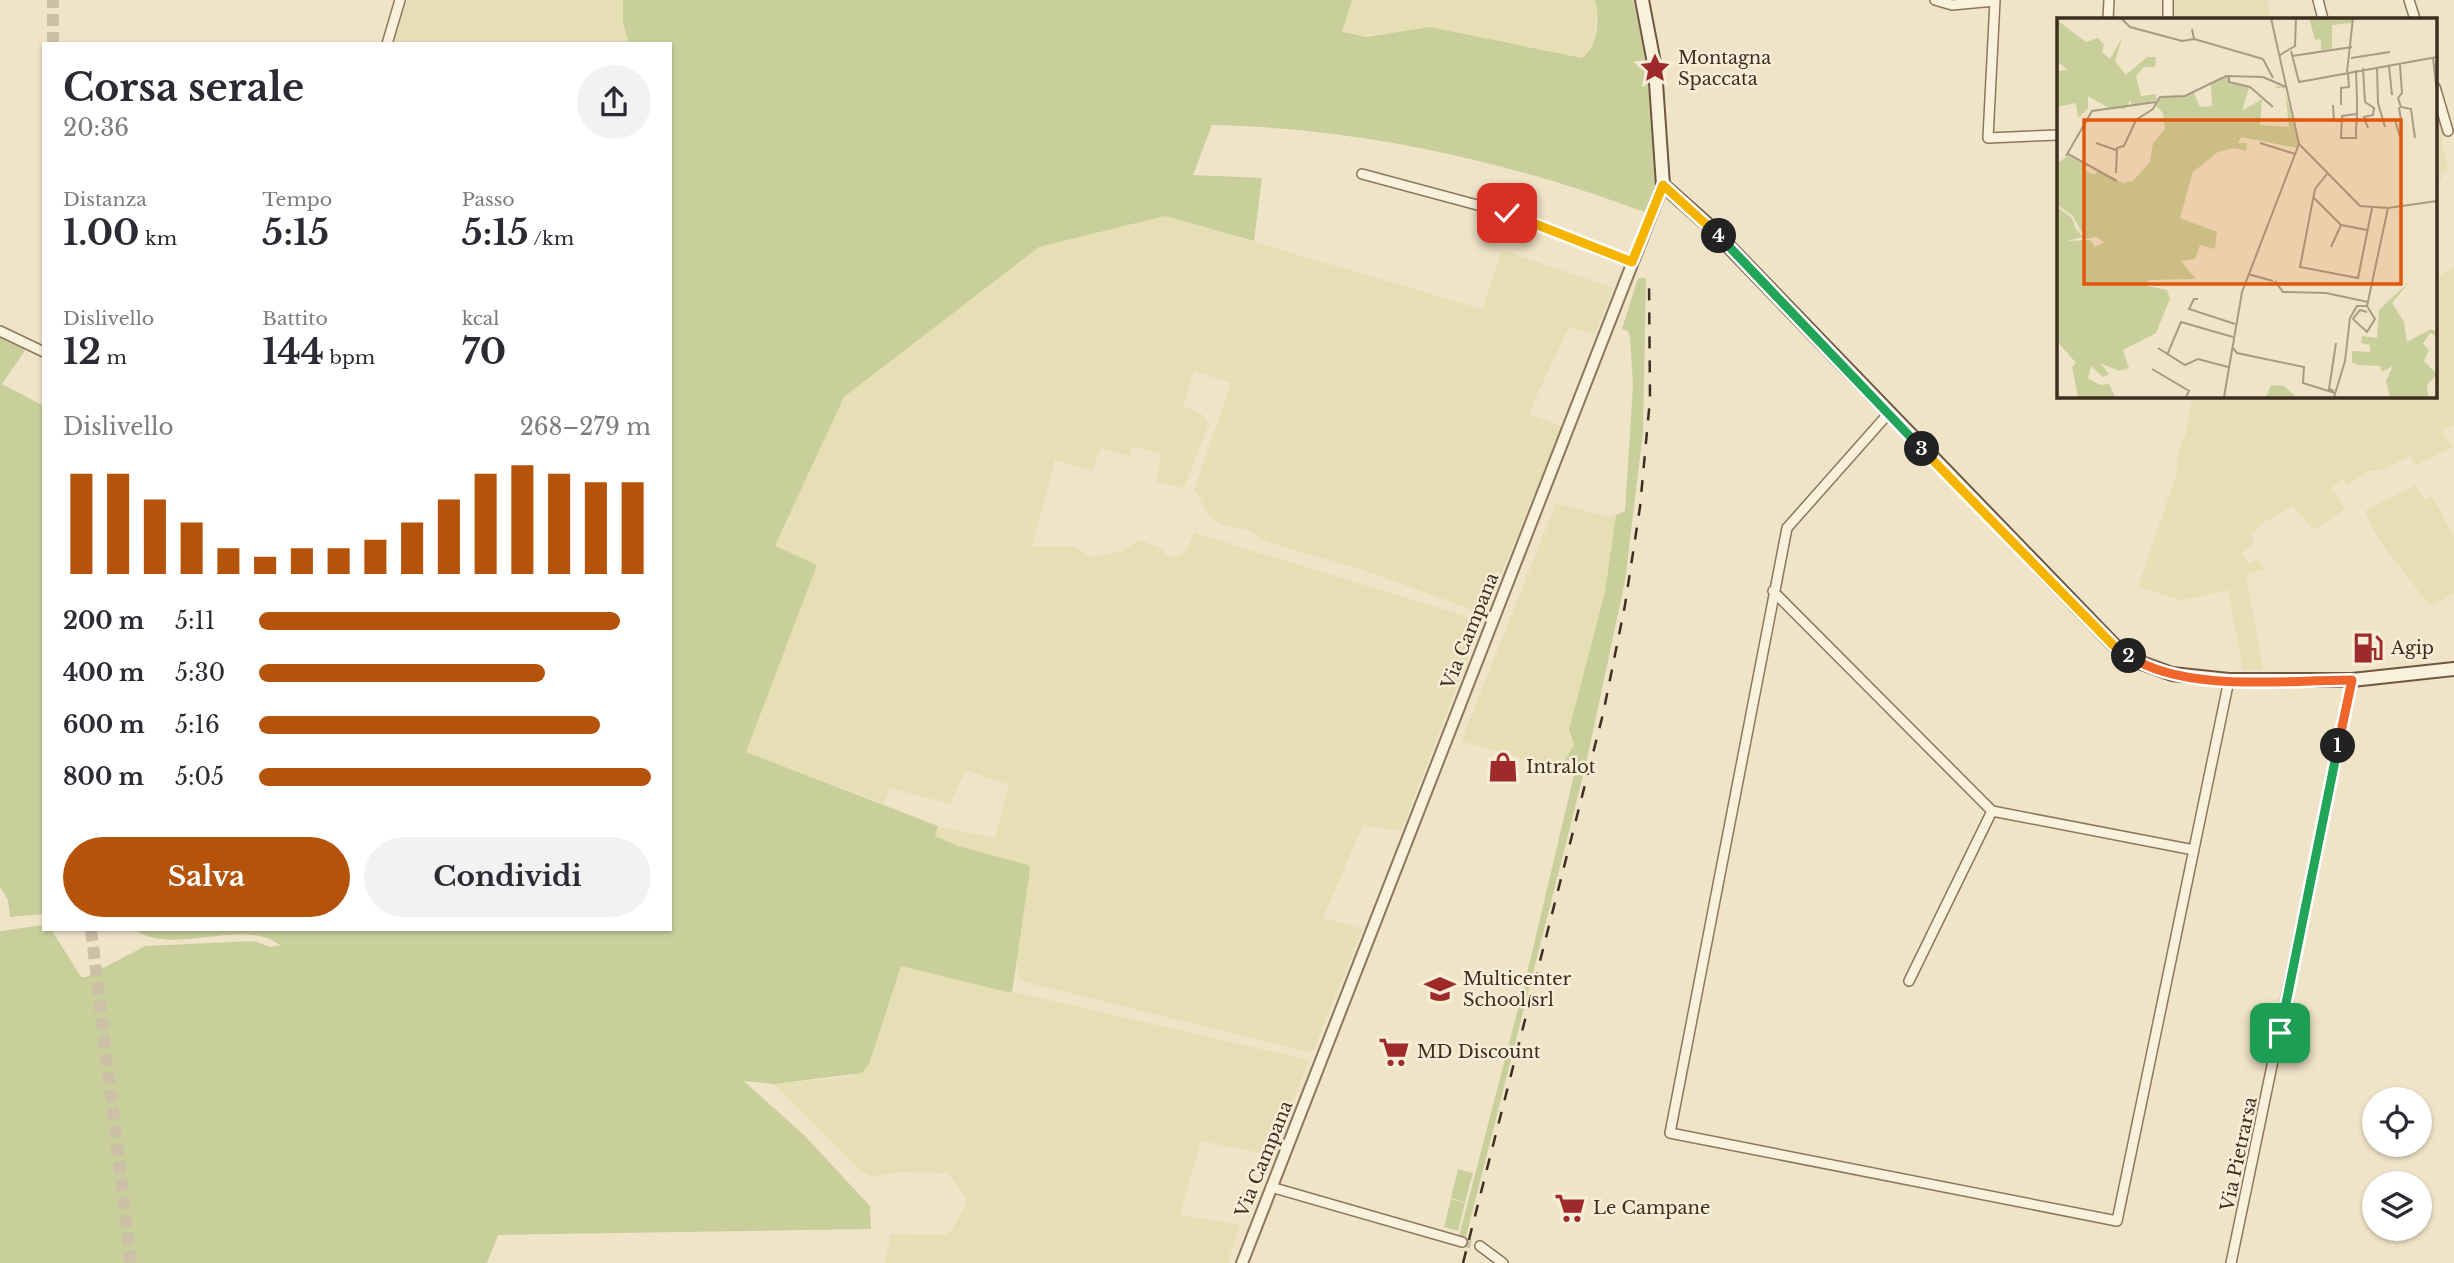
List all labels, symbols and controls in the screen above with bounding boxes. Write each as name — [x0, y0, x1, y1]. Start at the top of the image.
inset map — [2057, 18, 2436, 397]
place label: Montagna Spaccata — [1678, 47, 1771, 90]
place icon: Montagna Spaccata — [1638, 51, 1672, 85]
text: Corsa serale — [63, 64, 304, 111]
button: share — [577, 65, 651, 139]
text: 20:36 — [63, 114, 129, 142]
pin — [1477, 183, 1537, 243]
text: Distanza — [63, 188, 147, 211]
text: Tempo — [262, 188, 332, 211]
text: Passo — [462, 188, 515, 211]
icon: check — [1488, 194, 1526, 232]
text: 1.00 — [63, 211, 140, 254]
text: 5:15 — [262, 211, 329, 254]
text: 5:15 — [462, 211, 529, 254]
pin: 4 — [1702, 218, 1736, 254]
text: 4 — [1712, 224, 1725, 247]
text: km — [140, 227, 177, 250]
text: /km — [529, 227, 574, 250]
text: Dislivello — [63, 307, 154, 330]
text: Battito — [262, 307, 328, 330]
text: kcal — [462, 307, 500, 330]
text: 12 — [63, 330, 101, 373]
text: 144 — [262, 330, 324, 373]
text: 70 — [462, 330, 506, 373]
text: m — [101, 346, 127, 369]
text: bpm — [324, 346, 375, 369]
text: Dislivello — [63, 413, 174, 441]
text: 268–279 m — [520, 413, 651, 441]
pin: 3 — [1904, 432, 1940, 466]
text: 3 — [1915, 437, 1928, 460]
street label: Via Campana — [1436, 570, 1503, 693]
text: 200 m — [63, 607, 144, 635]
text: 5:11 — [175, 607, 215, 635]
fuel station icon: Agip — [2351, 631, 2385, 665]
place label: Agip — [2390, 637, 2434, 659]
pin: 2 — [2112, 638, 2146, 674]
text: 2 — [2122, 644, 2135, 667]
text: 400 m — [63, 659, 145, 687]
text: 5:30 — [175, 659, 225, 687]
text: 600 m — [63, 711, 145, 739]
text: 5:16 — [175, 711, 220, 739]
pin: 1 — [2320, 728, 2356, 764]
text: 1 — [2333, 734, 2342, 757]
shop icon: Intralot — [1486, 750, 1520, 784]
place label: Intralot — [1526, 756, 1596, 778]
text: 800 m — [63, 763, 144, 791]
text: 5:05 — [175, 763, 224, 791]
button: Salva — [63, 837, 350, 917]
button: Condividi — [364, 837, 651, 917]
place label: Multicenter School srl — [1463, 968, 1572, 1011]
school or university icon: Multicenter School srl — [1423, 972, 1457, 1006]
pin — [2250, 1003, 2310, 1063]
icon: arrive — [2261, 1014, 2299, 1052]
supermarket icon: MD Discount — [1377, 1035, 1411, 1069]
place label: MD Discount — [1417, 1041, 1541, 1063]
map controls — [2362, 1087, 2432, 1241]
button: locate — [2362, 1087, 2432, 1157]
street label: Via Pietrarsa — [2216, 1095, 2262, 1214]
street label: Via Campana — [1230, 1098, 1297, 1221]
button: layers — [2362, 1171, 2432, 1241]
supermarket icon: Le Campane — [1553, 1191, 1587, 1225]
place label: Le Campane — [1593, 1197, 1710, 1219]

